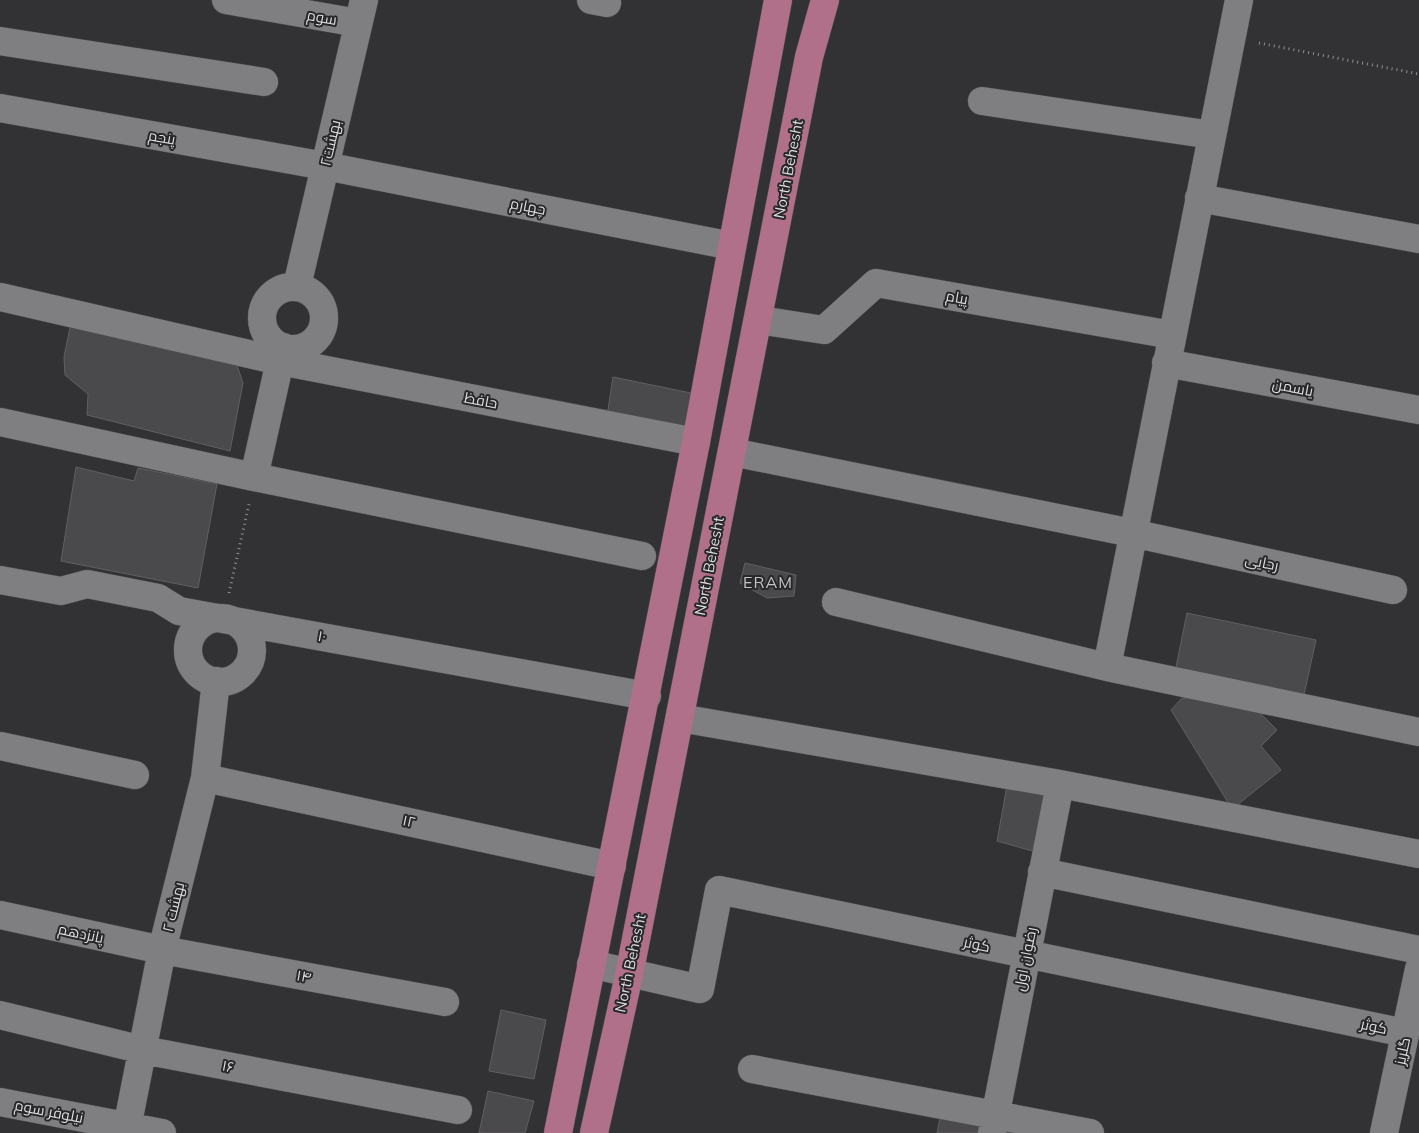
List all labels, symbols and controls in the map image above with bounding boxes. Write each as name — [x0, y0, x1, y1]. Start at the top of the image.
street label: سوم — [305, 5, 339, 30]
street label: بهشت۲ — [315, 118, 346, 168]
street label: North Behesht — [769, 118, 807, 220]
street label: پنجم — [147, 125, 177, 150]
street label: چهارم — [508, 193, 547, 220]
street label: پیام — [944, 286, 970, 309]
street label: یاسمن — [1271, 374, 1315, 401]
street label: حافظ — [463, 387, 499, 413]
street label: North Behesht — [690, 515, 728, 617]
street label: رجایی — [1243, 549, 1281, 576]
district label: ERAM — [743, 572, 793, 592]
street label: ۱۰ — [316, 626, 328, 646]
street label: ۱۲ — [401, 810, 417, 832]
street label: بهشت ۲ — [158, 880, 189, 934]
street label: North Behesht — [610, 912, 650, 1014]
street label: پانزدهم — [56, 919, 105, 948]
street label: رضوان اول — [1009, 925, 1042, 993]
street label: کوثر — [961, 932, 992, 956]
street label: ۱۴ — [295, 965, 313, 987]
street label: کوثر — [1358, 1014, 1389, 1038]
street label: گلریز — [1390, 1035, 1414, 1068]
street label: ۱۶ — [220, 1056, 236, 1076]
street label: نیلوفر سوم — [13, 1095, 85, 1128]

